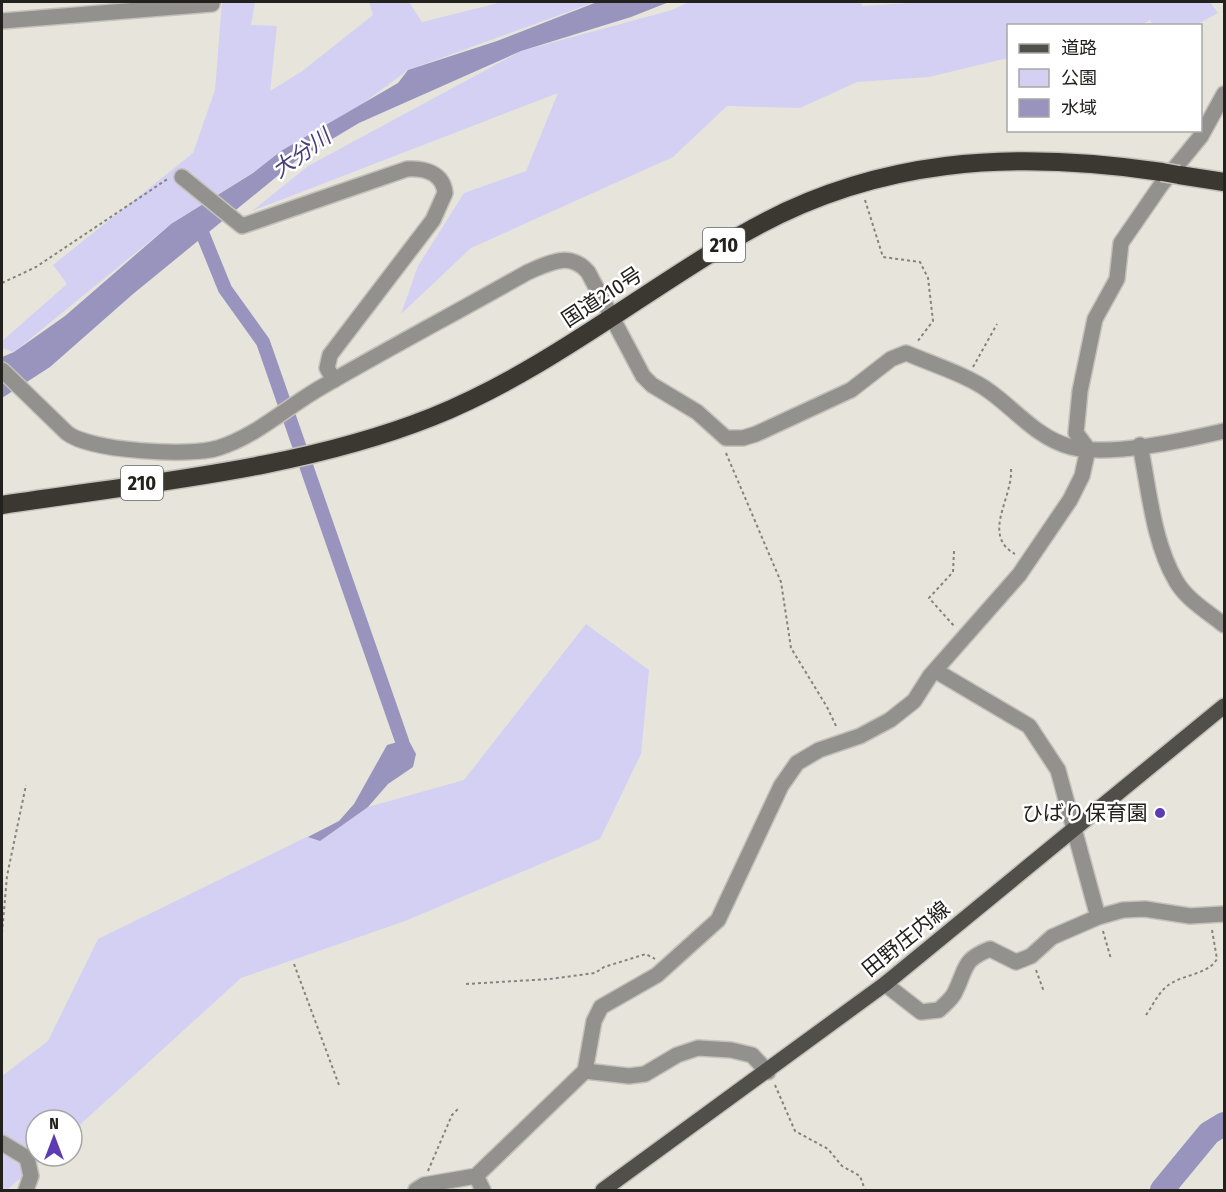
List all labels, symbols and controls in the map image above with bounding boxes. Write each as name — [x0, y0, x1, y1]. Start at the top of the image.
legend — [1007, 24, 1202, 132]
text: 道路 — [1061, 37, 1097, 59]
text: 公園 — [1061, 67, 1097, 89]
text: 水域 — [1061, 97, 1097, 119]
water label: 大分川 — [267, 122, 338, 184]
road number: 210 — [703, 228, 745, 262]
street label: 国道210号 — [557, 261, 647, 333]
road number: 210 — [121, 466, 163, 500]
place label: ひばり保育園 — [1022, 800, 1148, 826]
marker: ひばり保育園 — [1153, 806, 1167, 820]
street label: 田野庄内線 — [857, 896, 955, 982]
north arrow — [24, 1108, 84, 1168]
text: N — [49, 1114, 59, 1133]

